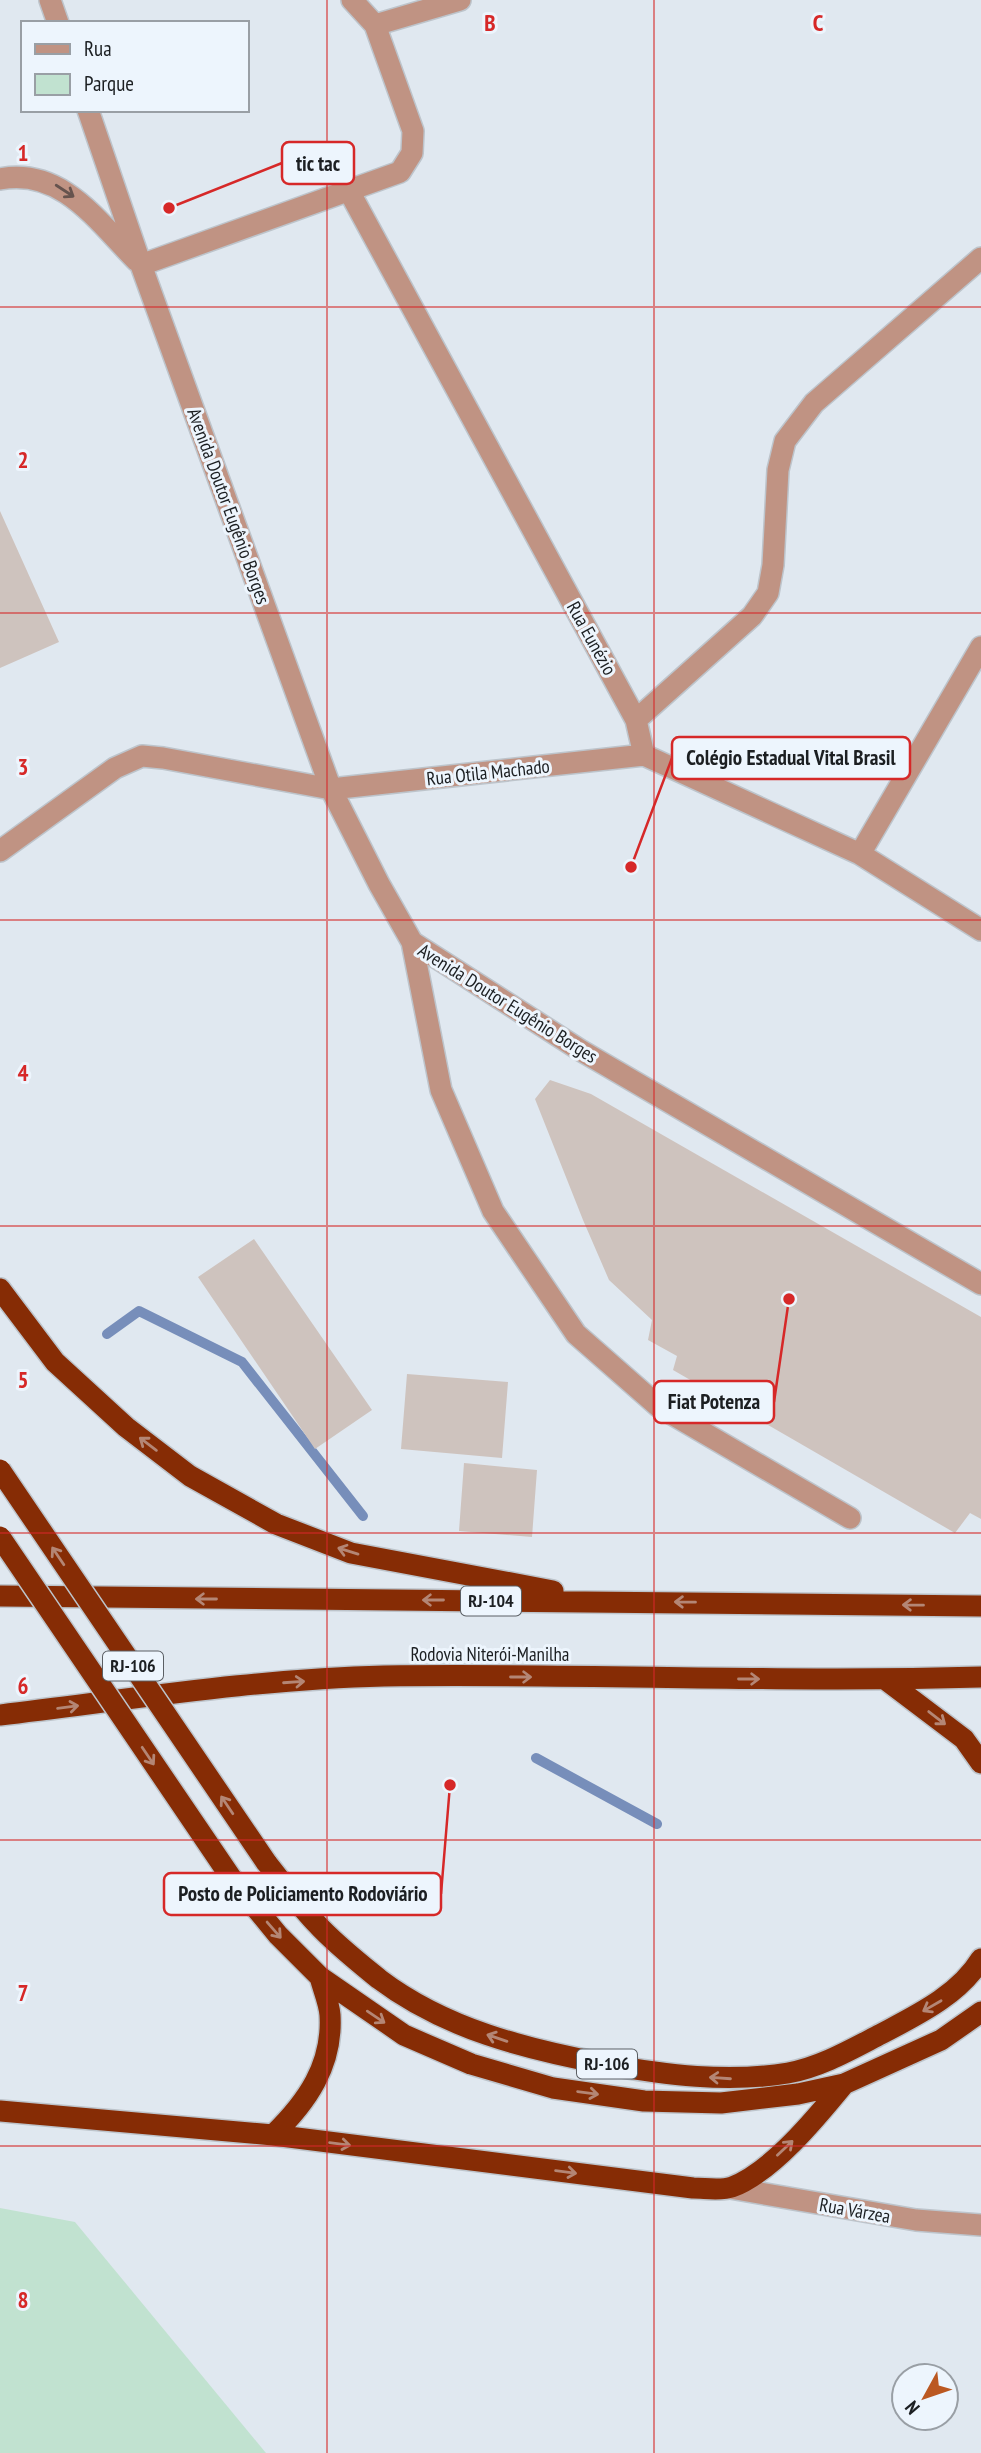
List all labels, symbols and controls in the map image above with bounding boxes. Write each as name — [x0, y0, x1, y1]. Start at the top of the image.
text: B — [484, 8, 496, 37]
text: C — [813, 8, 824, 37]
legend — [21, 21, 248, 112]
text: Rua — [84, 35, 112, 62]
text: Parque — [84, 70, 134, 97]
text: 1 — [18, 138, 29, 167]
callout: tic tac — [282, 142, 354, 184]
text: tic tac — [296, 150, 341, 177]
one-way arrow — [54, 185, 74, 199]
street label: Avenida Doutor Eugênio Borges — [182, 405, 276, 607]
text: 2 — [18, 445, 29, 474]
street label: Rua Eunézio — [562, 597, 622, 679]
callout: Colégio Estadual Vital Brasil — [672, 737, 910, 779]
text: Colégio Estadual Vital Brasil — [686, 744, 897, 771]
text: 3 — [18, 752, 29, 781]
street label: Rua Otila Machado — [425, 754, 551, 790]
street label: Avenida Doutor Eugênio Borges — [414, 938, 602, 1068]
text: 4 — [18, 1058, 29, 1087]
text: 5 — [18, 1365, 29, 1394]
callout: Fiat Potenza — [654, 1381, 774, 1423]
text: Fiat Potenza — [668, 1388, 761, 1415]
one-way arrow — [140, 1437, 158, 1452]
one-way arrow — [337, 1543, 359, 1556]
one-way arrow — [51, 1547, 66, 1566]
road number: RJ-104 — [461, 1586, 521, 1616]
one-way arrow — [195, 1592, 218, 1605]
one-way arrow — [422, 1593, 445, 1607]
one-way arrow — [674, 1596, 697, 1609]
one-way arrow — [902, 1598, 925, 1612]
street label: Rodovia Niterói-Manilha — [411, 1642, 569, 1666]
road number: RJ-106 — [103, 1652, 163, 1680]
one-way arrow — [509, 1670, 532, 1684]
text: 6 — [18, 1671, 29, 1700]
one-way arrow — [737, 1672, 760, 1686]
one-way arrow — [282, 1675, 305, 1688]
one-way arrow — [56, 1700, 79, 1713]
one-way arrow — [927, 1710, 945, 1725]
one-way arrow — [141, 1746, 155, 1765]
one-way arrow — [220, 1796, 235, 1815]
callout: Posto de Policiamento Rodoviário — [164, 1873, 441, 1915]
text: Posto de Policiamento Rodoviário — [178, 1880, 428, 1907]
one-way arrow — [266, 1921, 282, 1939]
text: 7 — [18, 1978, 29, 2007]
one-way arrow — [922, 1999, 942, 2013]
one-way arrow — [366, 2009, 385, 2024]
one-way arrow — [486, 2031, 508, 2043]
road number: RJ-106 — [577, 2050, 637, 2078]
one-way arrow — [709, 2071, 732, 2084]
one-way arrow — [576, 2087, 599, 2100]
one-way arrow — [328, 2137, 351, 2150]
one-way arrow — [776, 2140, 793, 2157]
one-way arrow — [554, 2166, 577, 2179]
street label: Rua Várzea — [818, 2192, 892, 2228]
text: 8 — [18, 2285, 29, 2314]
north arrow — [890, 2362, 960, 2432]
text: N — [899, 2396, 924, 2420]

